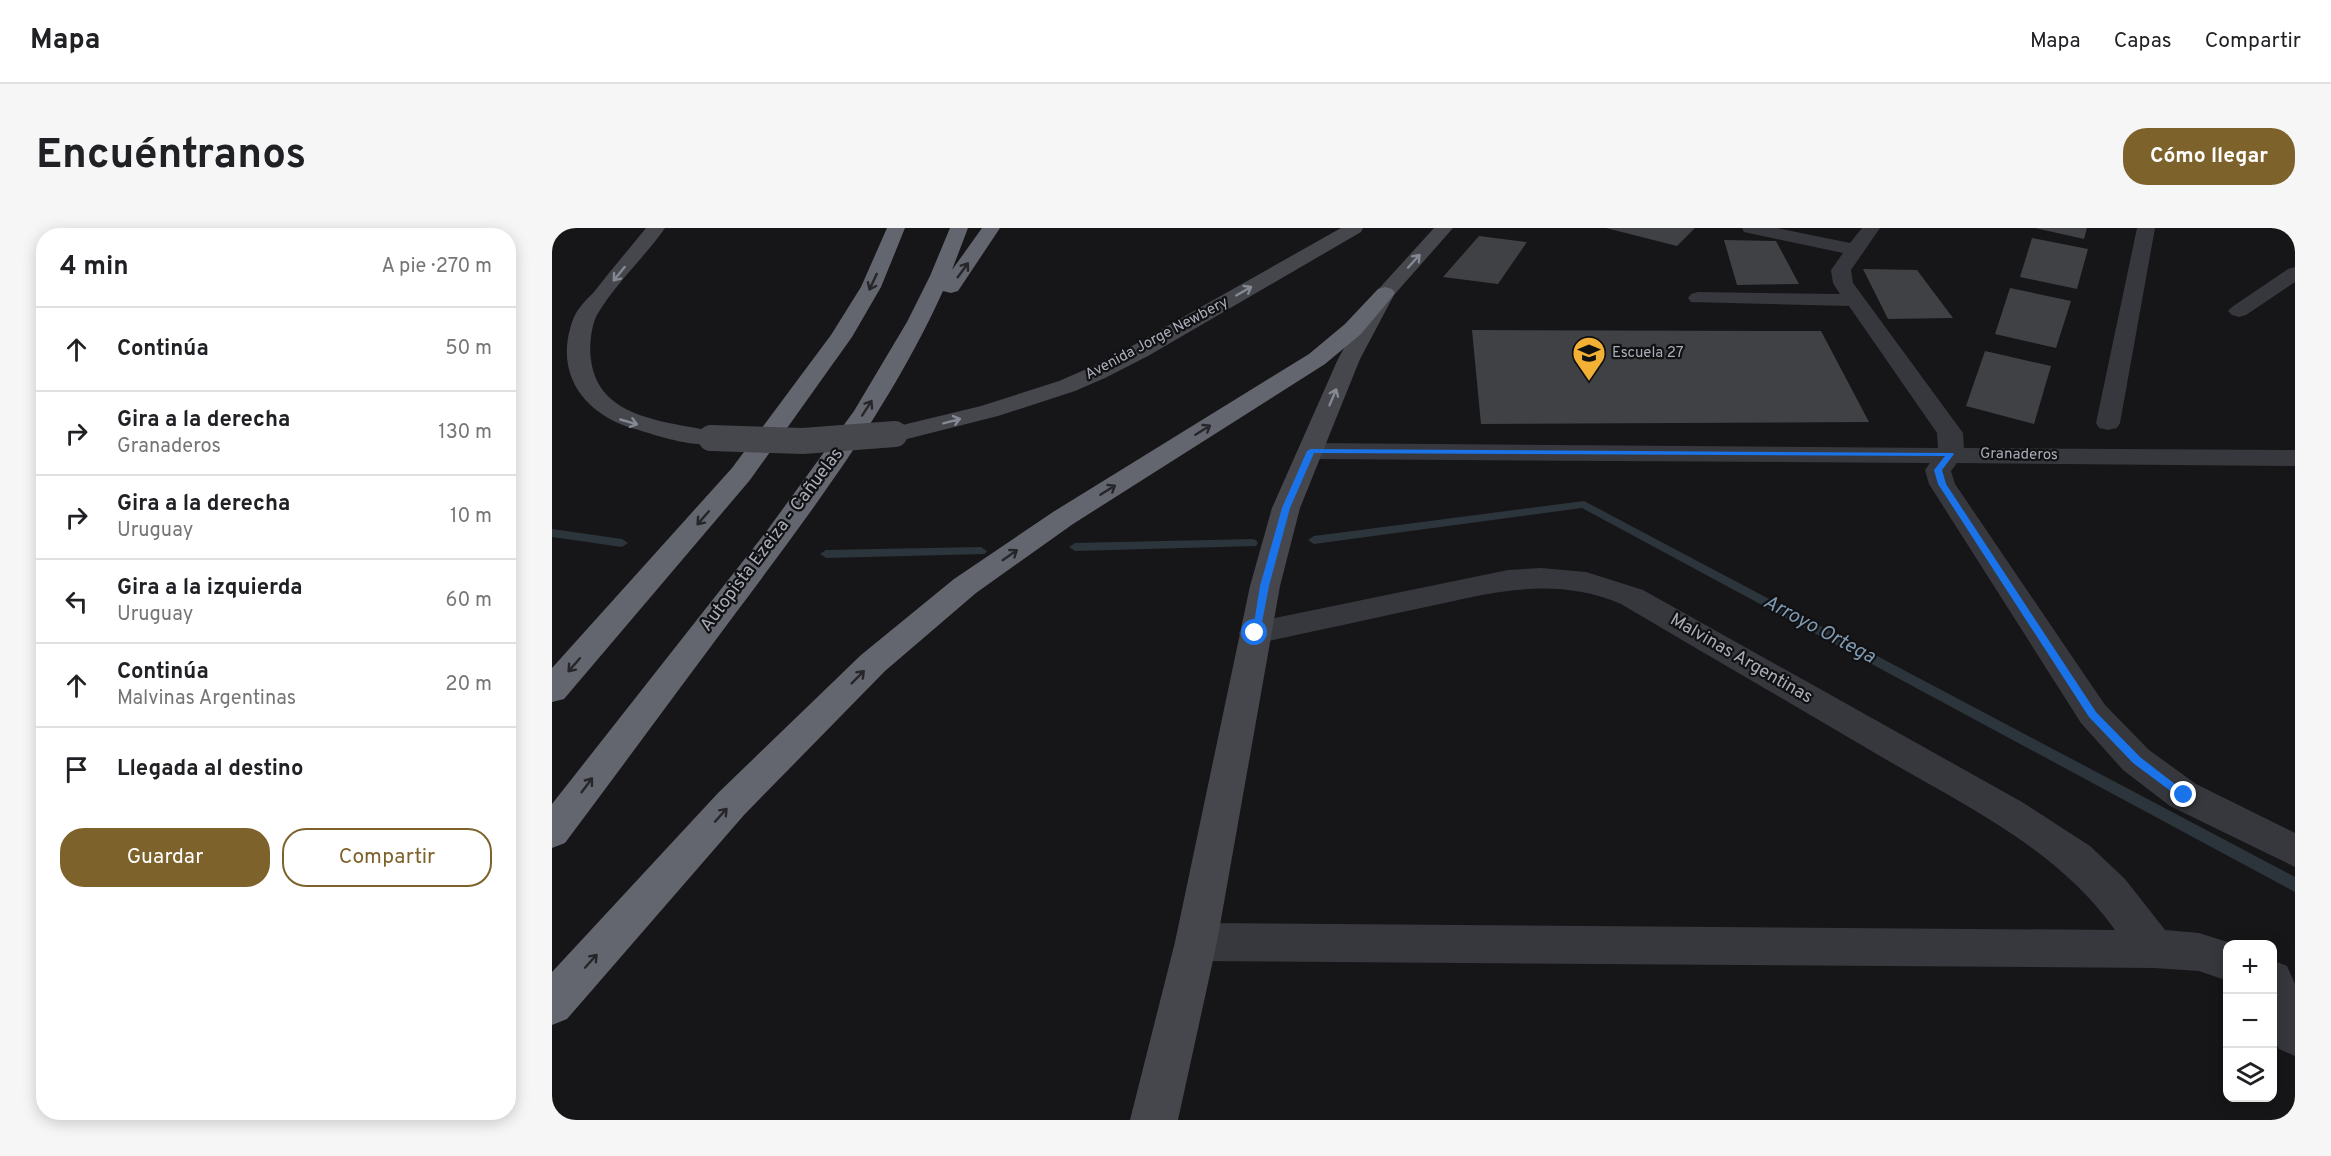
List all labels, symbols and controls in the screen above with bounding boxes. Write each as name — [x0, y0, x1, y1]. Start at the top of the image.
text: Mapa — [30, 23, 100, 59]
text: Mapa — [2030, 28, 2081, 55]
text: Capas — [2114, 28, 2172, 55]
text: Compartir — [2205, 28, 2301, 55]
button: Cómo llegar — [2123, 128, 2295, 185]
text: Encuéntranos — [36, 130, 306, 183]
text: 4 min — [60, 251, 129, 284]
one-way arrow — [1407, 253, 1421, 268]
text: A pie · 270 m — [382, 254, 492, 280]
one-way arrow — [956, 262, 969, 278]
one-way arrow — [613, 265, 626, 281]
one-way arrow — [866, 272, 878, 290]
one-way arrow — [1235, 285, 1252, 297]
street label: Avenida Jorge Newbery — [1082, 293, 1232, 385]
icon: ahead — [60, 333, 93, 366]
school or university icon: Escuela 27 — [1571, 335, 1607, 382]
text: Continúa — [117, 336, 209, 363]
text: 50 m — [445, 336, 492, 362]
place label: Escuela 27 — [1612, 344, 1684, 363]
one-way arrow — [1328, 389, 1340, 407]
one-way arrow — [861, 400, 873, 417]
text: Gira a la derecha — [117, 407, 290, 434]
one-way arrow — [943, 415, 962, 426]
icon: right — [60, 417, 93, 450]
one-way arrow — [619, 417, 638, 428]
text: 130 m — [438, 420, 492, 446]
one-way arrow — [1194, 424, 1211, 436]
text: Granaderos — [117, 434, 221, 460]
street label: Autopista Ezeiza - Cañuelas — [695, 444, 849, 636]
street label: Granaderos — [1980, 445, 2058, 465]
one-way arrow — [1099, 483, 1116, 495]
text: Gira a la derecha — [117, 491, 290, 518]
icon: right — [60, 501, 93, 534]
text: 10 m — [450, 504, 492, 530]
one-way arrow — [696, 510, 710, 525]
text: Uruguay — [117, 518, 193, 544]
one-way arrow — [1001, 549, 1018, 561]
text: Gira a la izquierda — [117, 575, 303, 602]
icon: left — [60, 585, 93, 618]
text: 60 m — [446, 588, 492, 614]
water label: Arroyo Ortega — [1758, 590, 1880, 671]
text: Uruguay — [117, 602, 193, 628]
street label: Malvinas Argentinas — [1665, 609, 1817, 709]
route start — [1241, 619, 1267, 645]
one-way arrow — [567, 657, 581, 672]
text: Continúa — [117, 659, 209, 686]
icon: ahead — [60, 669, 93, 702]
one-way arrow — [851, 670, 866, 684]
text: 20 m — [445, 672, 492, 698]
text: Malvinas Argentinas — [117, 686, 296, 712]
icon: arrive — [60, 753, 93, 786]
text: Llegada al destino — [117, 756, 303, 783]
one-way arrow — [581, 778, 594, 794]
route end — [2170, 781, 2196, 807]
one-way arrow — [714, 808, 728, 823]
button: Guardar — [60, 828, 270, 887]
button: Compartir — [282, 828, 492, 887]
map controls — [2223, 940, 2277, 1102]
button: + — [2223, 940, 2277, 994]
one-way arrow — [584, 953, 598, 968]
button: − — [2223, 994, 2277, 1048]
button: layers — [2223, 1048, 2277, 1102]

